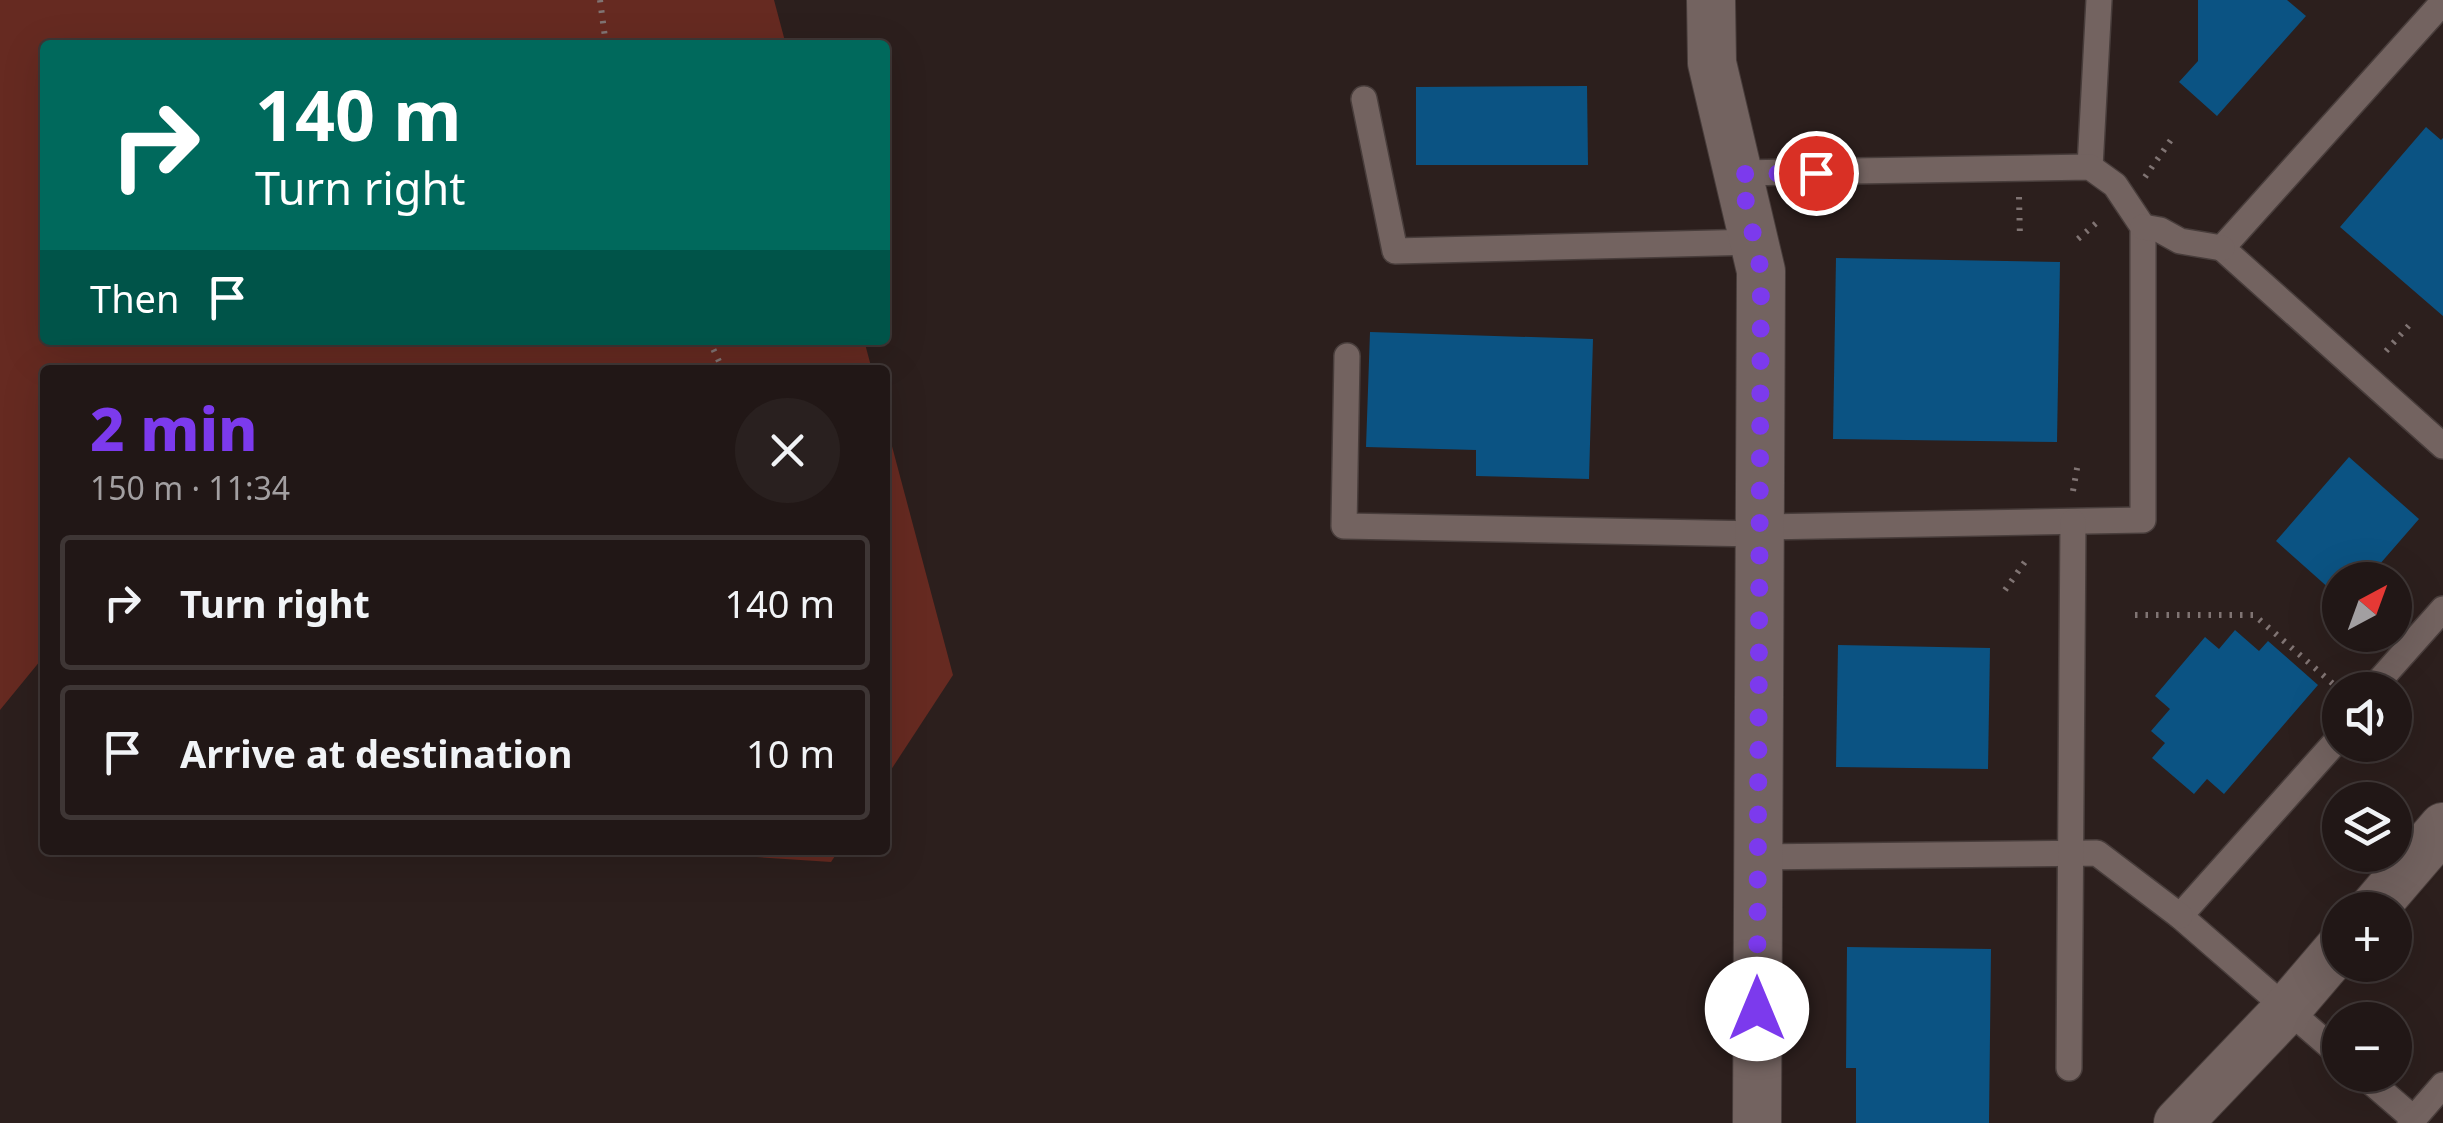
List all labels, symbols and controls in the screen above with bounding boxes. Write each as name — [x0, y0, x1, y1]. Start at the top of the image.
text: 140 m — [255, 66, 462, 162]
icon: right — [90, 80, 220, 210]
pin — [1774, 131, 1859, 216]
icon: arrive — [1789, 146, 1844, 201]
text: Turn right — [255, 157, 466, 218]
icon: arrive — [200, 270, 255, 325]
text: Then — [90, 272, 180, 324]
text: 2 min — [90, 387, 258, 469]
button: close — [735, 398, 840, 503]
text: 150 m · 11:34 — [90, 466, 290, 509]
north arrow — [2322, 562, 2412, 652]
map controls — [2322, 562, 2412, 1092]
icon: right — [95, 575, 150, 630]
text: Turn right — [180, 577, 370, 629]
text: 140 m — [724, 577, 835, 629]
button: sound — [2322, 672, 2412, 762]
icon: arrive — [95, 725, 150, 780]
text: Arrive at destination — [180, 727, 572, 779]
text: 10 m — [746, 727, 835, 779]
button: layers — [2322, 782, 2412, 872]
button: + — [2322, 892, 2412, 982]
position arrow — [1705, 957, 1809, 1061]
button: − — [2322, 1002, 2412, 1092]

